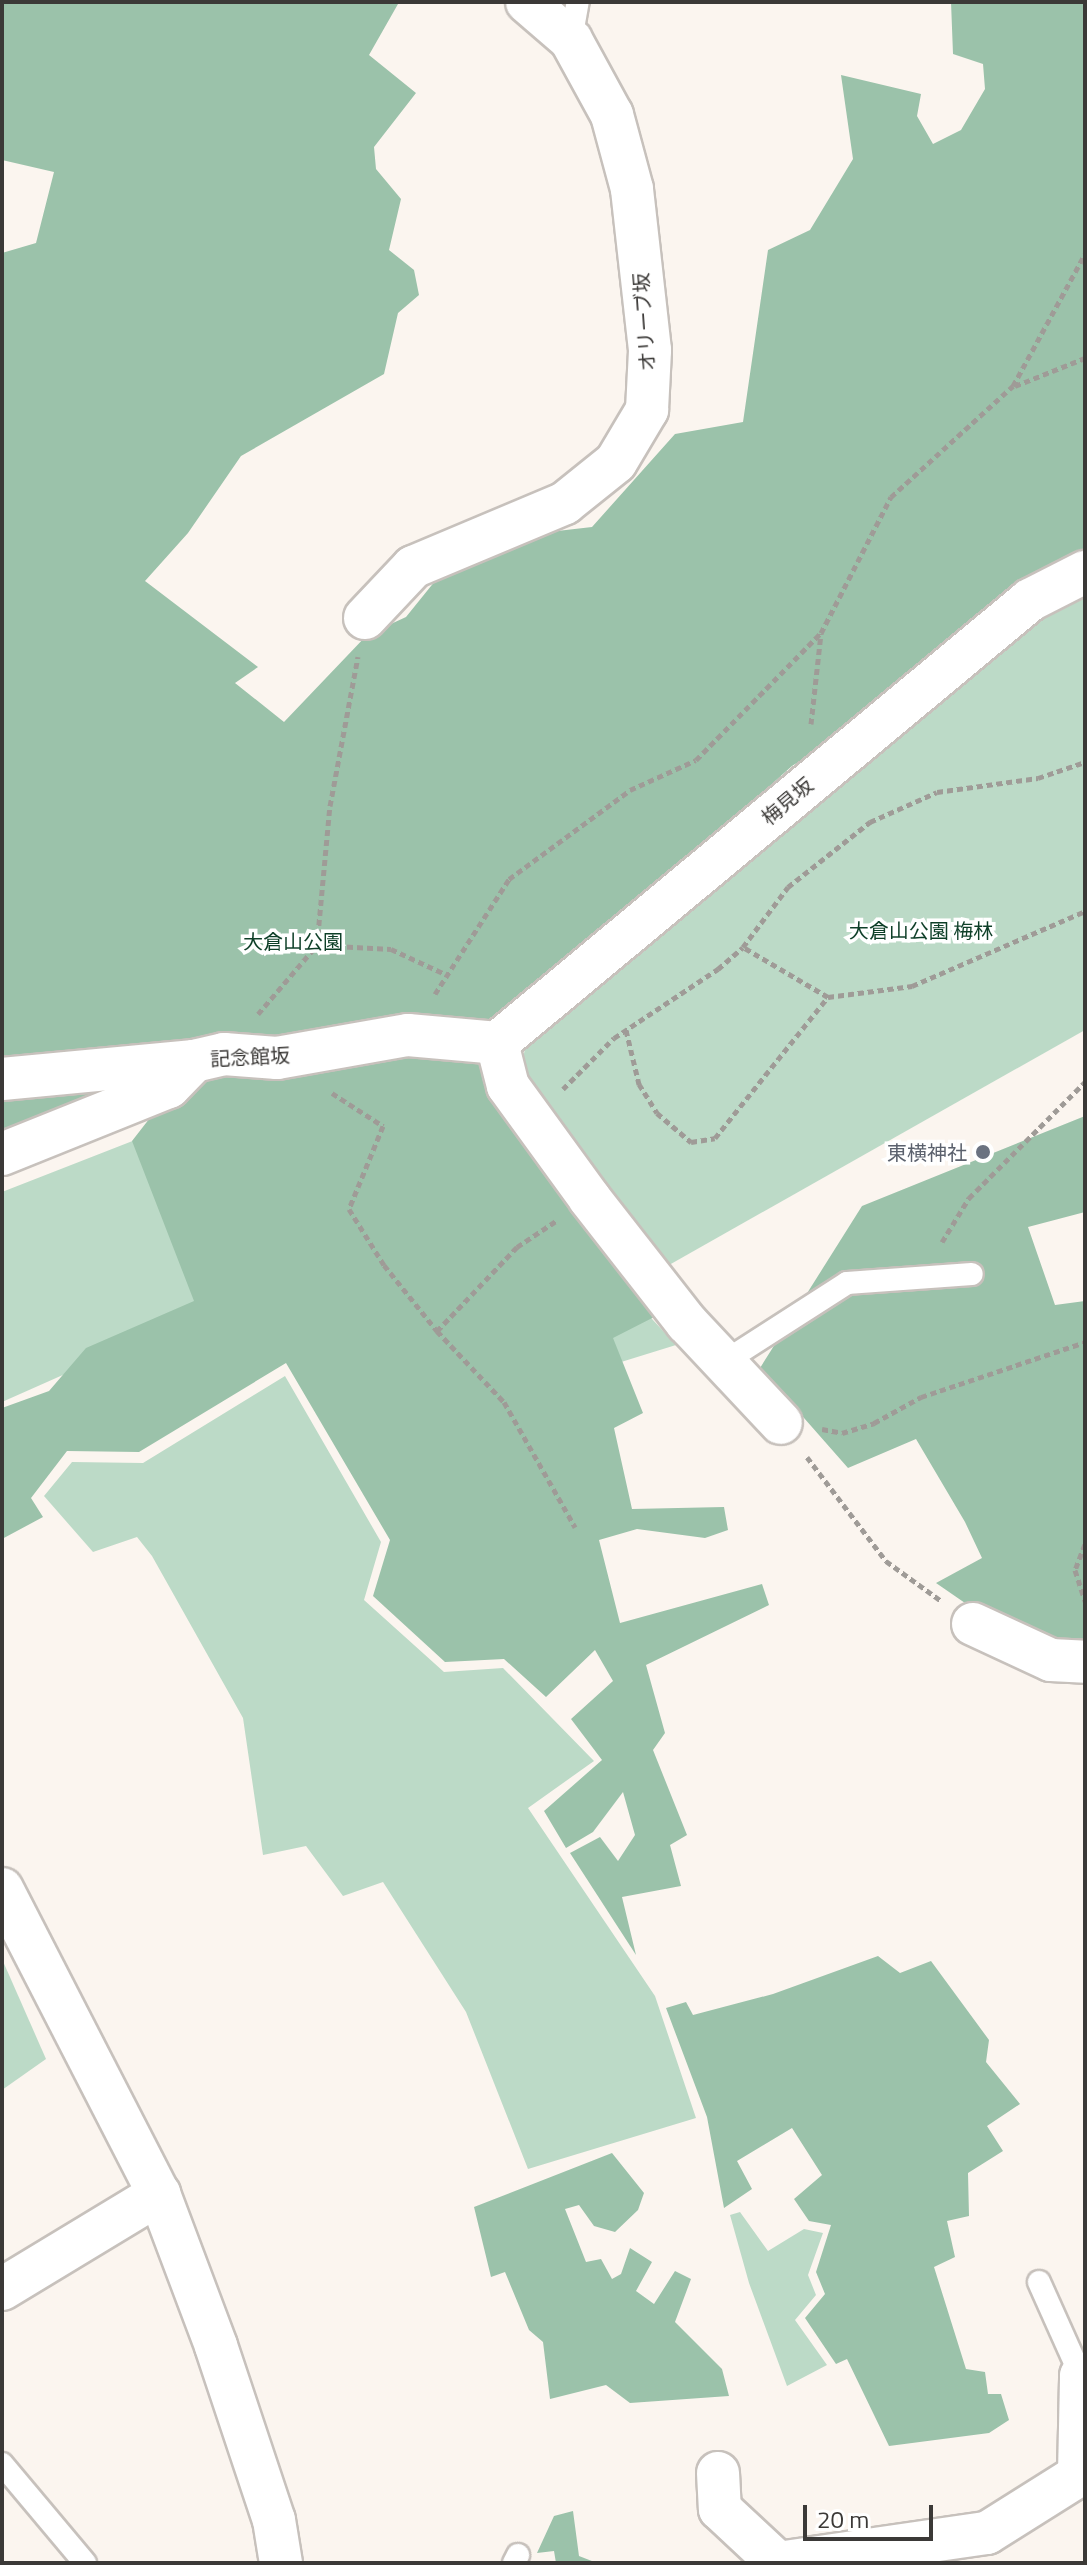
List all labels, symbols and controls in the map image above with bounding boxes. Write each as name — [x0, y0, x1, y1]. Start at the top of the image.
street label: オリーブ坂 — [629, 271, 659, 373]
street label: 梅見坂 — [756, 773, 818, 829]
park label: 大倉山公園 梅林 — [849, 918, 993, 942]
park label: 大倉山公園 — [243, 929, 343, 953]
street label: 記念館坂 — [209, 1043, 291, 1071]
place label: 東横神社 — [887, 1140, 967, 1164]
marker: 東横神社 — [974, 1143, 992, 1161]
scale bar — [807, 2489, 937, 2539]
text: 20 m — [817, 2501, 869, 2537]

